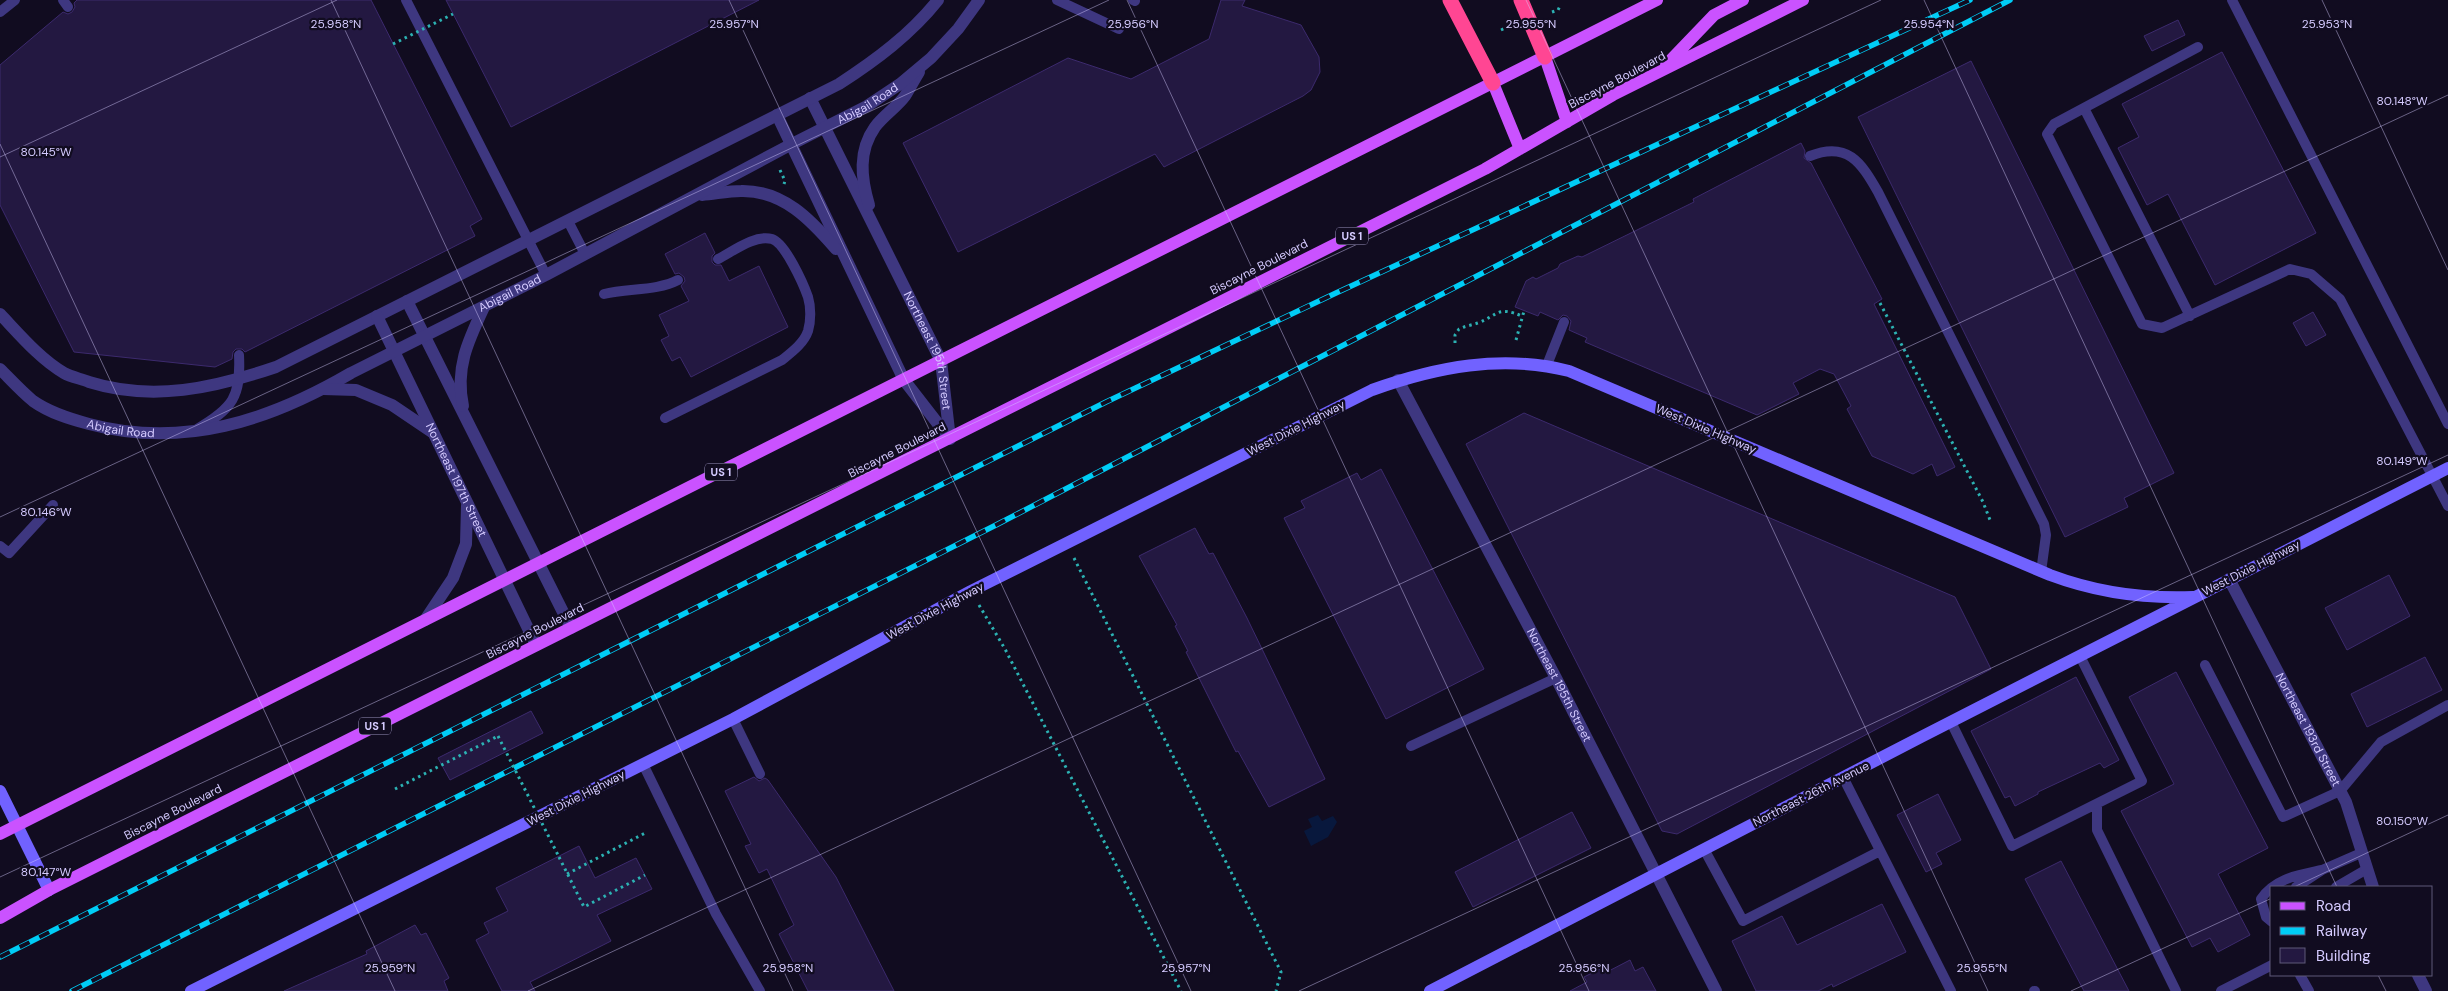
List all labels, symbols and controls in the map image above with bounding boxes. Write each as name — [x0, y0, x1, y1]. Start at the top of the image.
text: 25.958°N — [311, 16, 361, 32]
text: 25.957°N — [709, 16, 759, 32]
text: 25.956°N — [1107, 16, 1159, 32]
text: 25.955°N — [1506, 16, 1556, 32]
text: 25.954°N — [1904, 16, 1954, 32]
text: 25.953°N — [2302, 16, 2352, 32]
street label: Biscayne Boulevard — [1566, 48, 1668, 112]
street label: Abigail Road — [834, 79, 901, 128]
text: 80.148°W — [2376, 93, 2428, 109]
text: 80.145°W — [20, 144, 72, 160]
road number: US 1 — [1336, 228, 1368, 245]
street label: Biscayne Boulevard — [1207, 235, 1311, 299]
street label: Abigail Road — [476, 271, 544, 316]
street label: Northeast 195th Street — [900, 289, 955, 411]
street label: West Dixie Highway — [1244, 396, 1348, 460]
street label: West Dixie Highway — [1653, 401, 1759, 458]
street label: Abigail Road — [85, 416, 155, 441]
street label: Biscayne Boulevard — [845, 418, 949, 482]
street label: Northeast 197th Street — [422, 420, 491, 540]
text: 80.149°W — [2376, 453, 2428, 469]
road number: US 1 — [705, 464, 737, 481]
text: 80.146°W — [20, 504, 72, 520]
street label: West Dixie Highway — [2199, 536, 2303, 600]
street label: West Dixie Highway — [884, 578, 987, 643]
street label: Biscayne Boulevard — [483, 599, 587, 663]
street label: Northeast 195th Street — [1523, 625, 1595, 745]
street label: Northeast 193rd Street — [2272, 670, 2344, 789]
road number: US 1 — [359, 718, 391, 734]
street label: Northeast 26th Avenue — [1750, 758, 1872, 830]
street label: West Dixie Highway — [524, 766, 628, 830]
street label: Biscayne Boulevard — [121, 780, 225, 844]
text: 80.150°W — [2376, 813, 2428, 829]
text: 80.147°W — [21, 864, 72, 880]
legend — [2270, 886, 2433, 976]
text: Road — [2316, 896, 2351, 916]
text: Railway — [2316, 921, 2368, 941]
text: Building — [2316, 946, 2371, 966]
text: 25.959°N — [365, 960, 415, 976]
text: 25.958°N — [763, 960, 813, 976]
text: 25.957°N — [1161, 960, 1211, 976]
text: 25.956°N — [1558, 960, 1610, 976]
text: 25.955°N — [1957, 960, 2007, 976]

